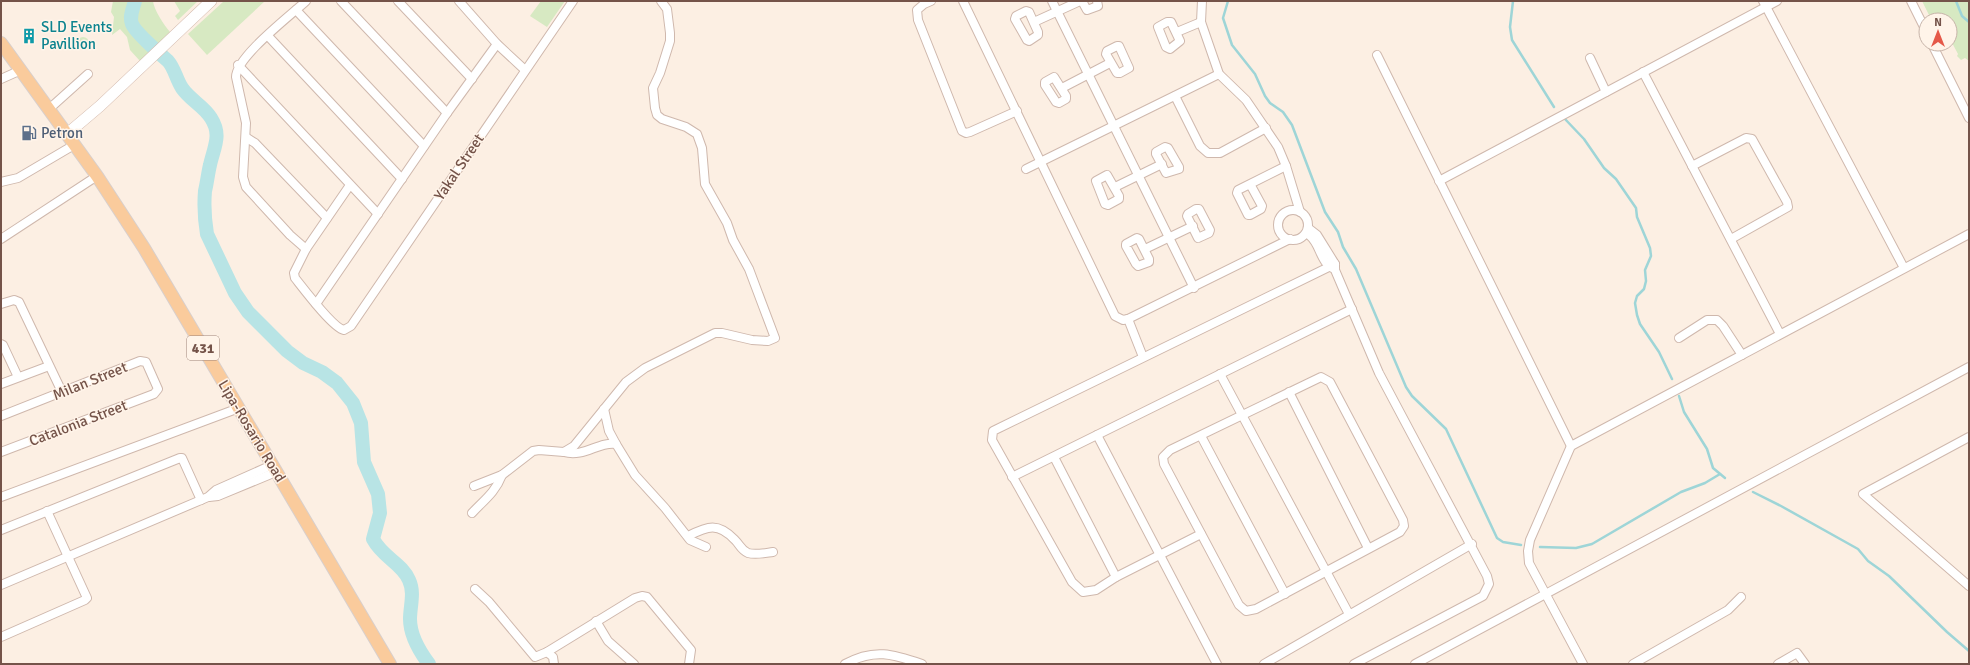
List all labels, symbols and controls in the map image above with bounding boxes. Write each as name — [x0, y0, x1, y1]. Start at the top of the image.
north arrow — [1918, 12, 1958, 52]
text: N — [1934, 16, 1942, 29]
place label: SLD Events Pavillion — [41, 18, 113, 53]
building icon: SLD Events Pavillion — [20, 27, 38, 45]
fuel station icon: Petron — [20, 124, 38, 142]
place label: Petron — [41, 124, 83, 142]
street label: Yakal Street — [430, 130, 488, 204]
road number: 431 — [187, 336, 219, 360]
street label: Milan Street — [50, 358, 130, 404]
street label: Lipa-Rosario Road — [214, 377, 290, 485]
street label: Catalonia Street — [26, 396, 130, 450]

